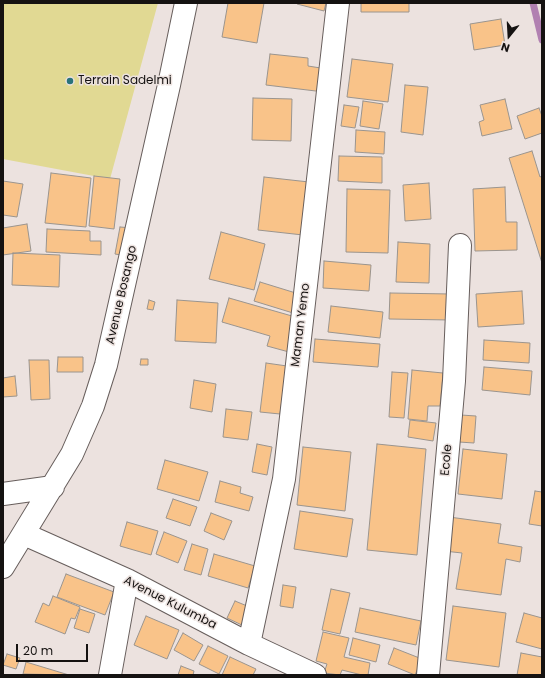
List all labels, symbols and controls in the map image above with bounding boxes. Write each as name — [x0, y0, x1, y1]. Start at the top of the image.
north arrow — [489, 16, 529, 56]
text: N — [499, 39, 512, 56]
place label: Terrain Sadelmi — [78, 74, 172, 88]
marker: Terrain Sadelmi — [65, 76, 75, 86]
street label: Avenue Bosango — [104, 244, 140, 346]
street label: Maman Yemo — [289, 282, 313, 368]
street label: Ecole — [438, 444, 456, 476]
street label: Avenue Kulumba — [121, 573, 219, 633]
scale bar — [18, 636, 90, 662]
text: 20 m — [23, 642, 53, 659]

